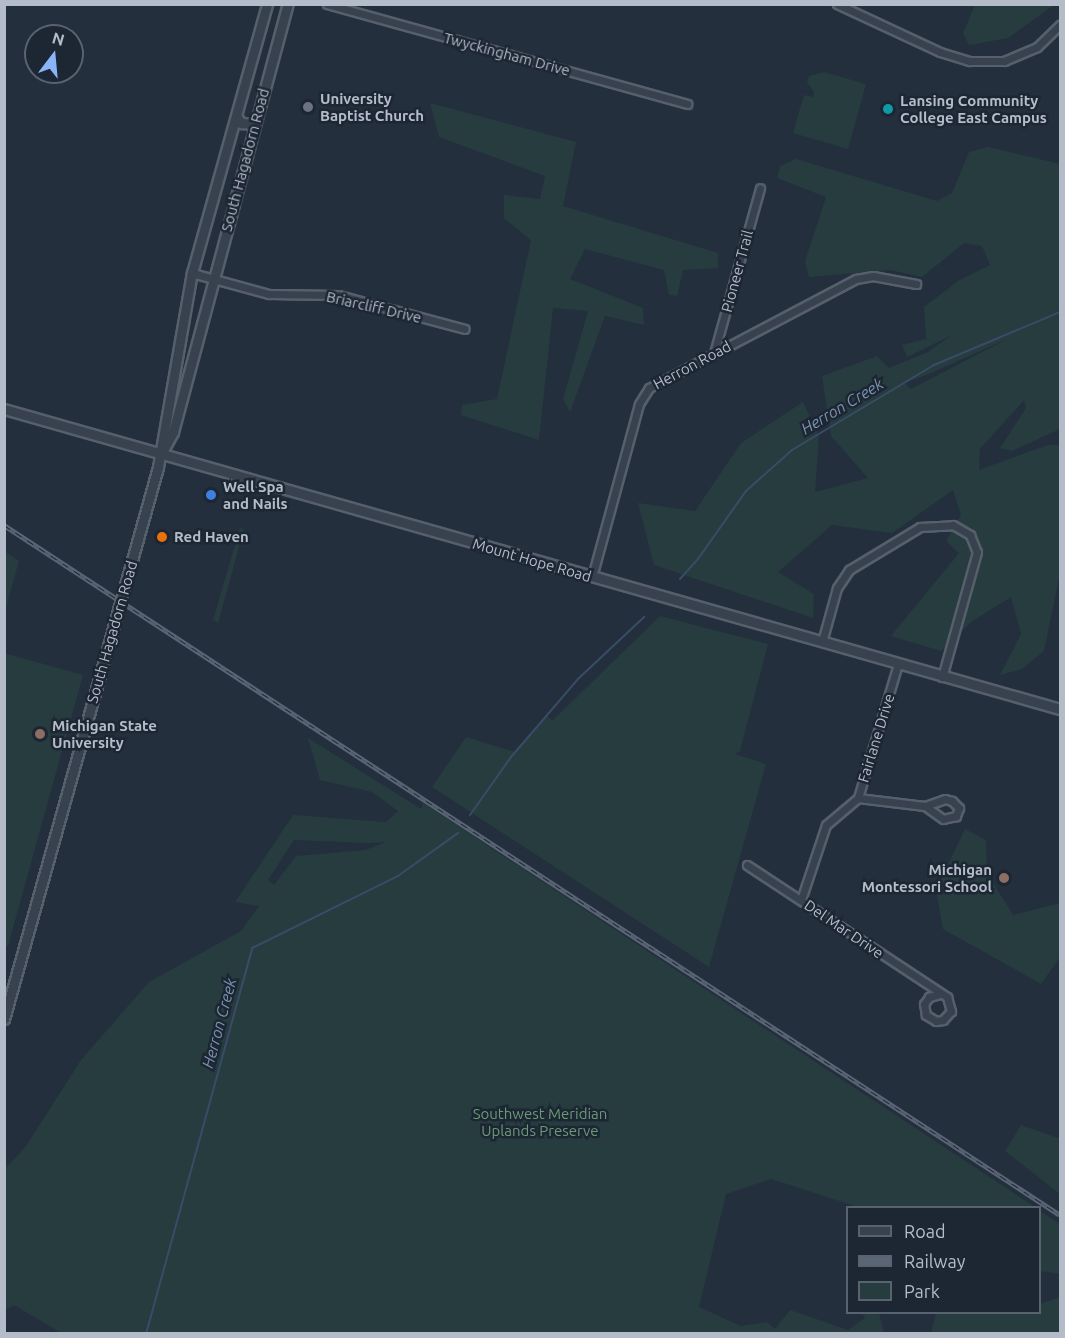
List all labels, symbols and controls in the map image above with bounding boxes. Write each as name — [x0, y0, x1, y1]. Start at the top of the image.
north arrow — [24, 24, 84, 84]
text: N — [50, 28, 67, 49]
street label: Twyckingham Drive — [442, 28, 572, 80]
street label: South Hagadorn Road — [217, 86, 273, 234]
place label: University Baptist Church — [320, 89, 424, 124]
place label: Lansing Community College East Campus — [900, 91, 1047, 126]
marker: University Baptist Church — [301, 100, 315, 114]
marker: Lansing Community College East Campus — [881, 102, 895, 116]
street label: Pioneer Trail — [717, 228, 757, 314]
street label: Briarcliff Drive — [325, 287, 423, 327]
street label: Herron Road — [650, 337, 734, 393]
water label: Herron Creek — [797, 374, 887, 438]
place label: Well Spa and Nails — [223, 477, 288, 512]
marker: Well Spa and Nails — [204, 488, 218, 502]
place label: Red Haven — [174, 528, 249, 546]
marker: Red Haven — [155, 530, 169, 544]
street label: Mount Hope Road — [471, 534, 593, 586]
street label: South Hagadorn Road — [83, 559, 141, 705]
street label: Fairlane Drive — [854, 691, 898, 785]
place label: Michigan State University — [52, 716, 157, 751]
marker: Michigan State University — [33, 727, 47, 741]
place label: Michigan Montessori School — [862, 860, 992, 895]
marker: Michigan Montessori School — [997, 871, 1011, 885]
street label: Del Mar Drive — [801, 896, 887, 962]
water label: Herron Creek — [198, 976, 240, 1070]
park label: Southwest Meridian Uplands Preserve — [473, 1104, 607, 1139]
legend — [846, 1206, 1041, 1314]
text: Road — [904, 1221, 946, 1241]
text: Railway — [904, 1251, 965, 1271]
text: Park — [904, 1281, 940, 1301]

